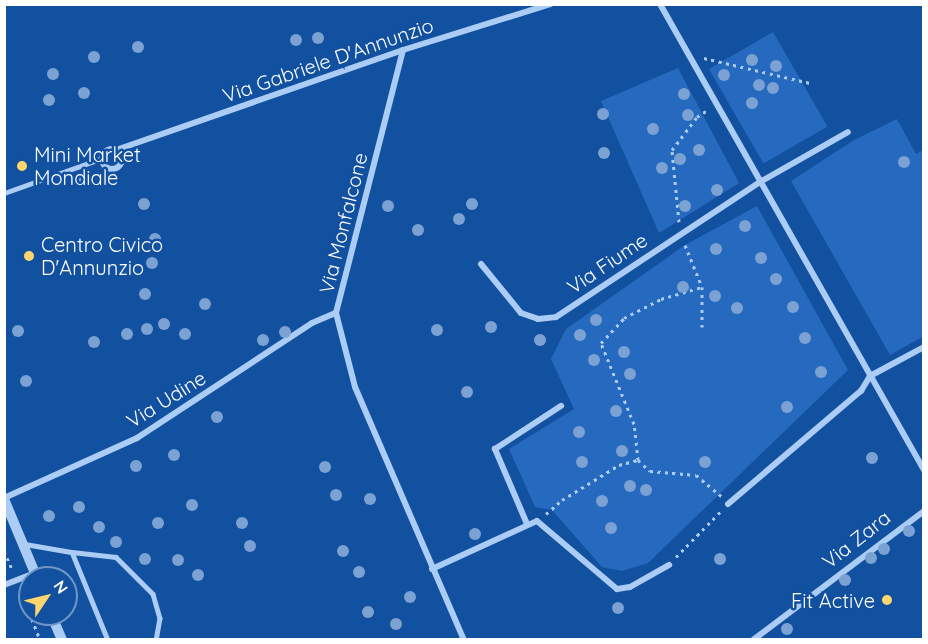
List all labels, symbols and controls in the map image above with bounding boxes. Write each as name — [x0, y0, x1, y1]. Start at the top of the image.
street label: Via Gabriele D'Annunzio — [220, 13, 436, 107]
place label: Mini Market Mondiale — [34, 142, 141, 189]
street label: Via Monfalcone — [314, 150, 372, 296]
marker: Mini Market Mondiale — [15, 159, 29, 173]
street label: Via Fiume — [562, 227, 652, 299]
place label: Centro Civico D'Annunzio — [41, 232, 163, 279]
marker: Centro Civico D'Annunzio — [22, 249, 36, 263]
street label: Via Udine — [122, 365, 210, 433]
street label: Via Zara — [817, 505, 895, 573]
north arrow — [18, 566, 78, 626]
text: N — [50, 576, 73, 597]
place label: Fit Active — [791, 588, 875, 612]
marker: Fit Active — [880, 593, 894, 607]

